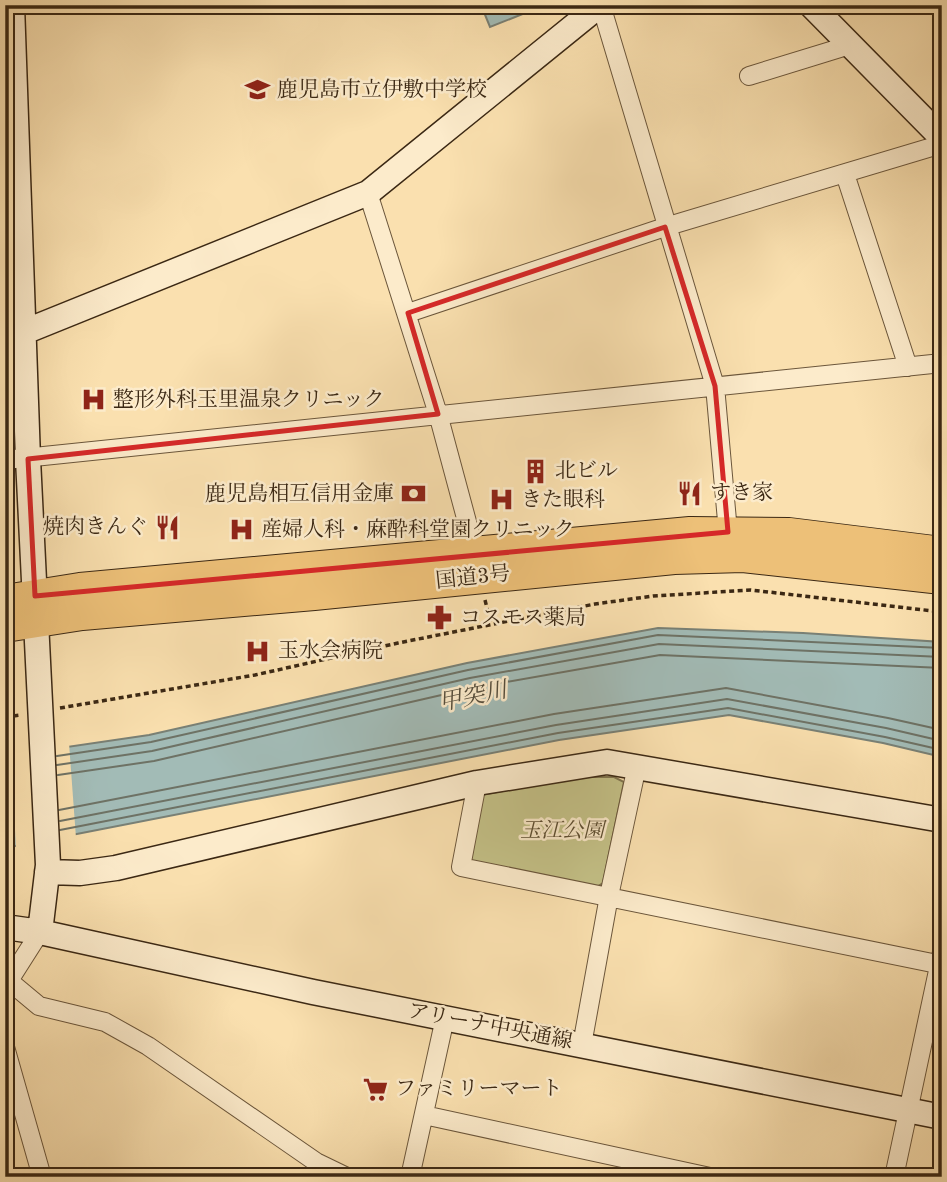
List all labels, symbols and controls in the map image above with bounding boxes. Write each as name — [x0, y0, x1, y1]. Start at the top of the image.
school or university icon: 鹿児島市立伊敷中学校 — [243, 76, 271, 104]
place label: 鹿児島市立伊敷中学校 — [277, 78, 487, 101]
hospital icon: 整形外科玉里温泉クリニック — [79, 386, 107, 414]
place label: 整形外科玉里温泉クリニック — [113, 388, 385, 411]
building icon: 北ビル — [521, 457, 549, 485]
place label: 北ビル — [555, 460, 618, 482]
restaurant icon: すき家 — [676, 479, 704, 507]
bank icon: 鹿児島相互信用金庫 — [400, 480, 428, 508]
place label: すき家 — [710, 481, 773, 504]
place label: 鹿児島相互信用金庫 — [205, 482, 394, 505]
hospital icon: きた眼科 — [487, 486, 515, 514]
place label: きた眼科 — [521, 488, 605, 511]
restaurant icon: 焼肉きんぐ — [154, 513, 182, 541]
place label: 焼肉きんぐ — [43, 515, 148, 538]
hospital icon: 産婦人科・麻酔科堂園クリニック — [227, 516, 255, 544]
place label: 産婦人科・麻酔科堂園クリニック — [261, 518, 575, 541]
street label: 国道3号 — [434, 562, 511, 592]
pharmacy icon: コスモス薬局 — [426, 604, 454, 632]
place label: コスモス薬局 — [460, 606, 586, 629]
hospital icon: 玉水会病院 — [244, 637, 272, 665]
place label: 玉水会病院 — [278, 639, 383, 662]
water label: 甲突川 — [436, 676, 512, 715]
park label: 玉江公園 — [520, 819, 607, 842]
street label: アリーナ中央通線 — [406, 999, 574, 1053]
supermarket icon: ファミリーマート — [361, 1075, 389, 1103]
place label: ファミリーマート — [395, 1079, 563, 1100]

